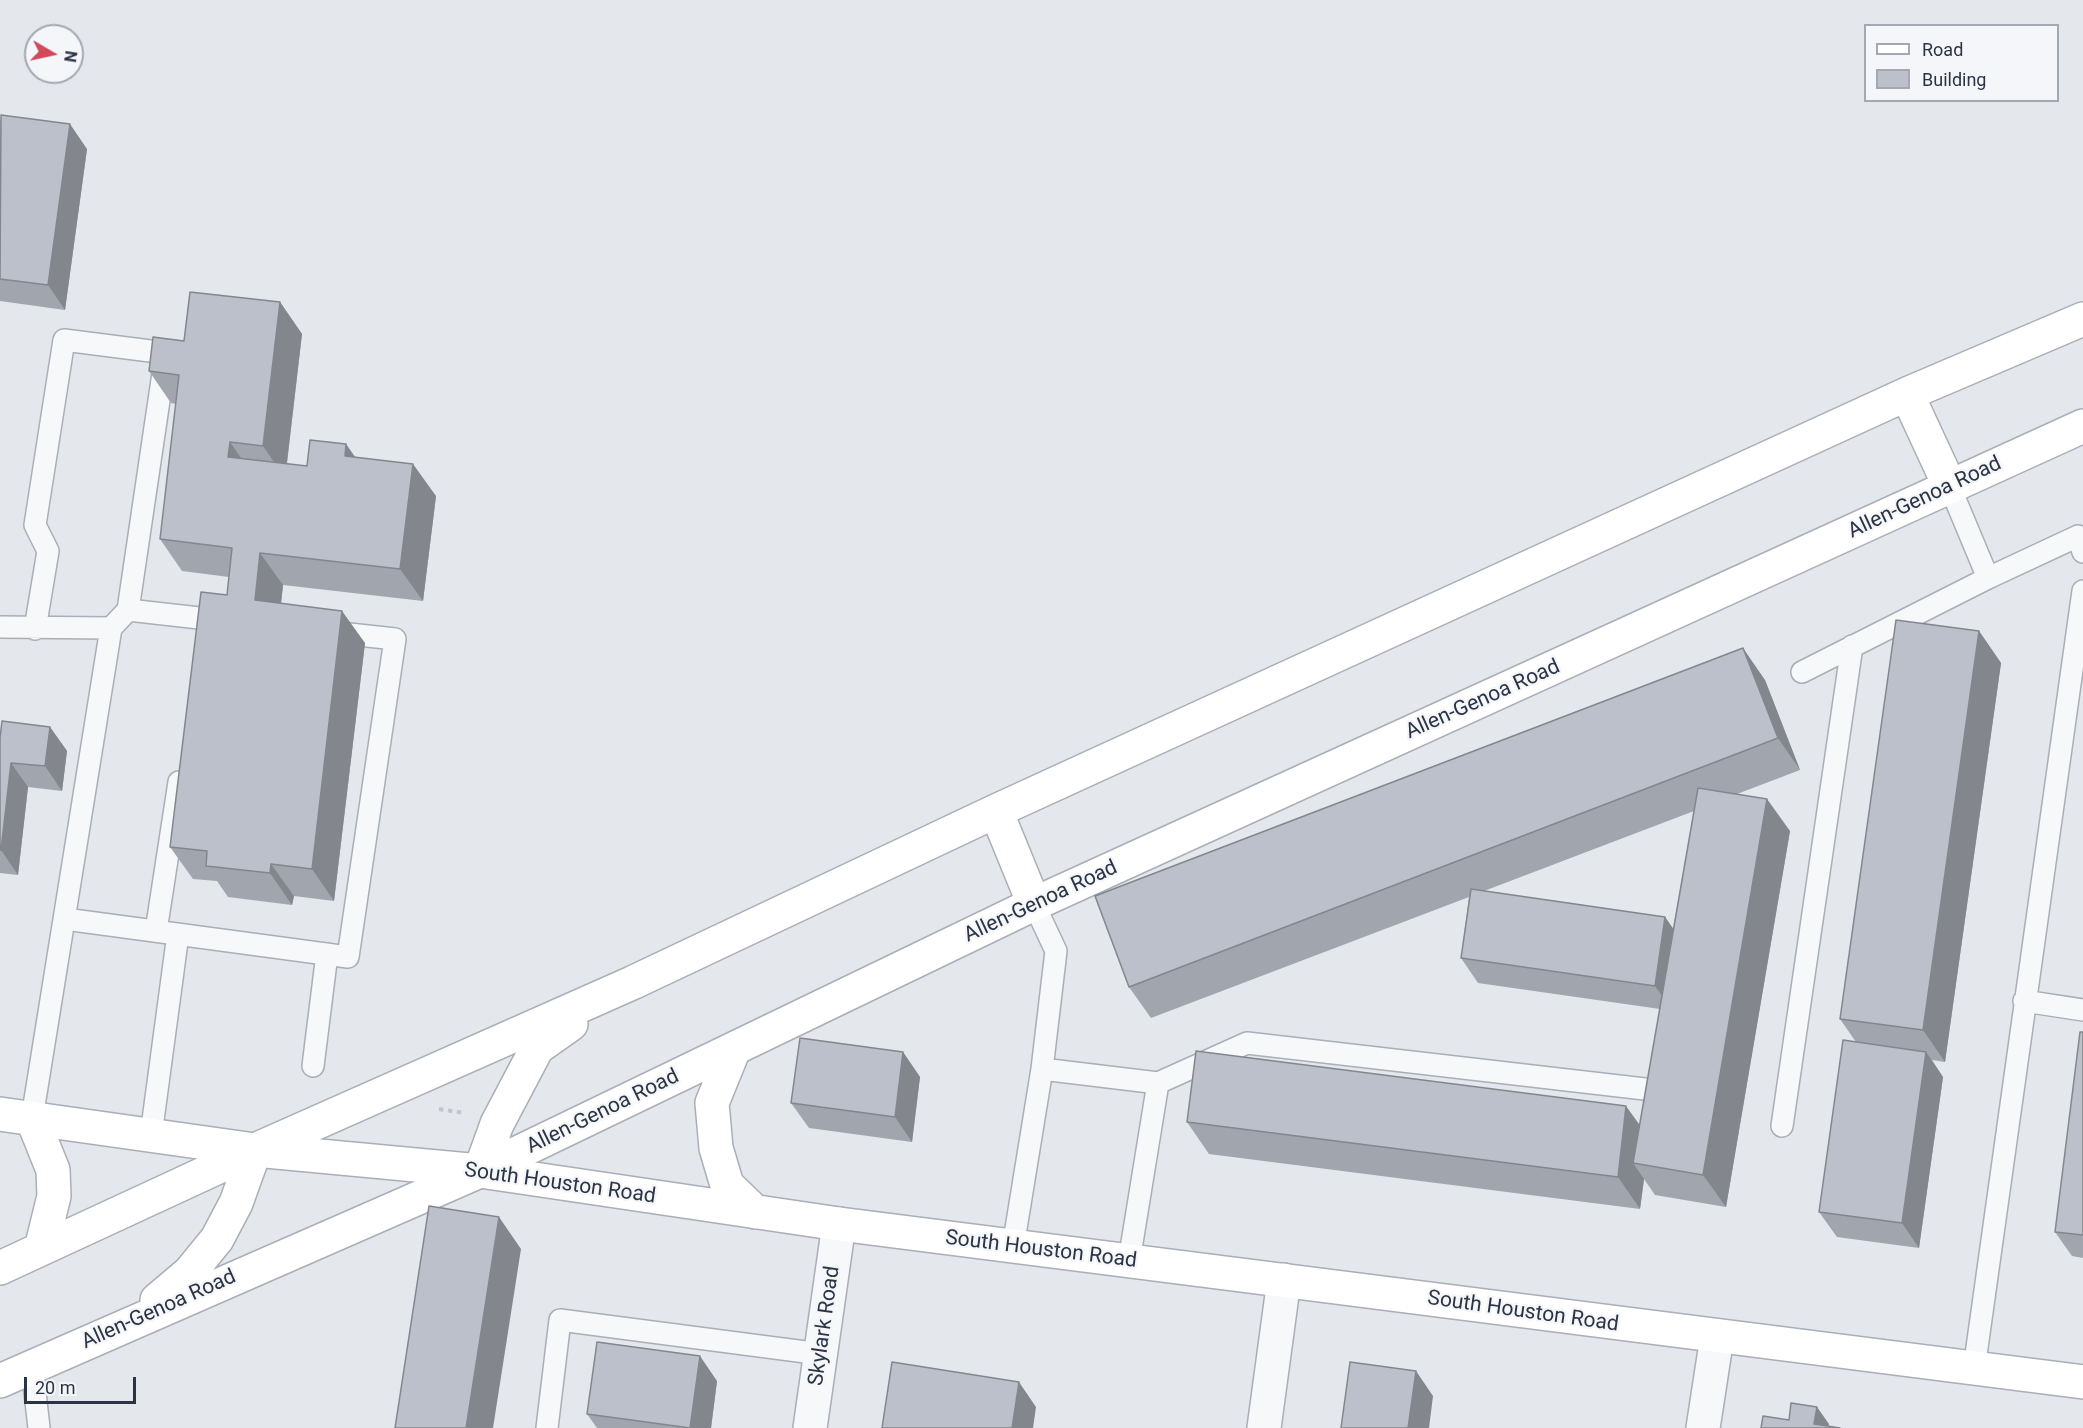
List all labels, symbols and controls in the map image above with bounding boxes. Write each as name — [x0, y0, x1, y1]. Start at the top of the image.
north arrow — [24, 24, 84, 84]
legend — [1864, 24, 2059, 102]
text: Road — [1922, 39, 1963, 60]
text: N — [60, 50, 81, 64]
text: Building — [1922, 69, 1986, 90]
street label: Allen-Genoa Road — [1844, 451, 2006, 545]
street label: Allen-Genoa Road — [1402, 655, 1564, 745]
street label: Allen-Genoa Road — [960, 855, 1122, 949]
street label: Allen-Genoa Road — [523, 1064, 683, 1160]
street label: South Houston Road — [463, 1158, 657, 1210]
street label: South Houston Road — [944, 1226, 1138, 1274]
street label: Skylark Road — [804, 1264, 846, 1388]
street label: Allen-Genoa Road — [78, 1265, 240, 1355]
street label: South Houston Road — [1426, 1286, 1620, 1338]
scale bar — [27, 1365, 140, 1403]
text: 20 m — [35, 1377, 75, 1398]

